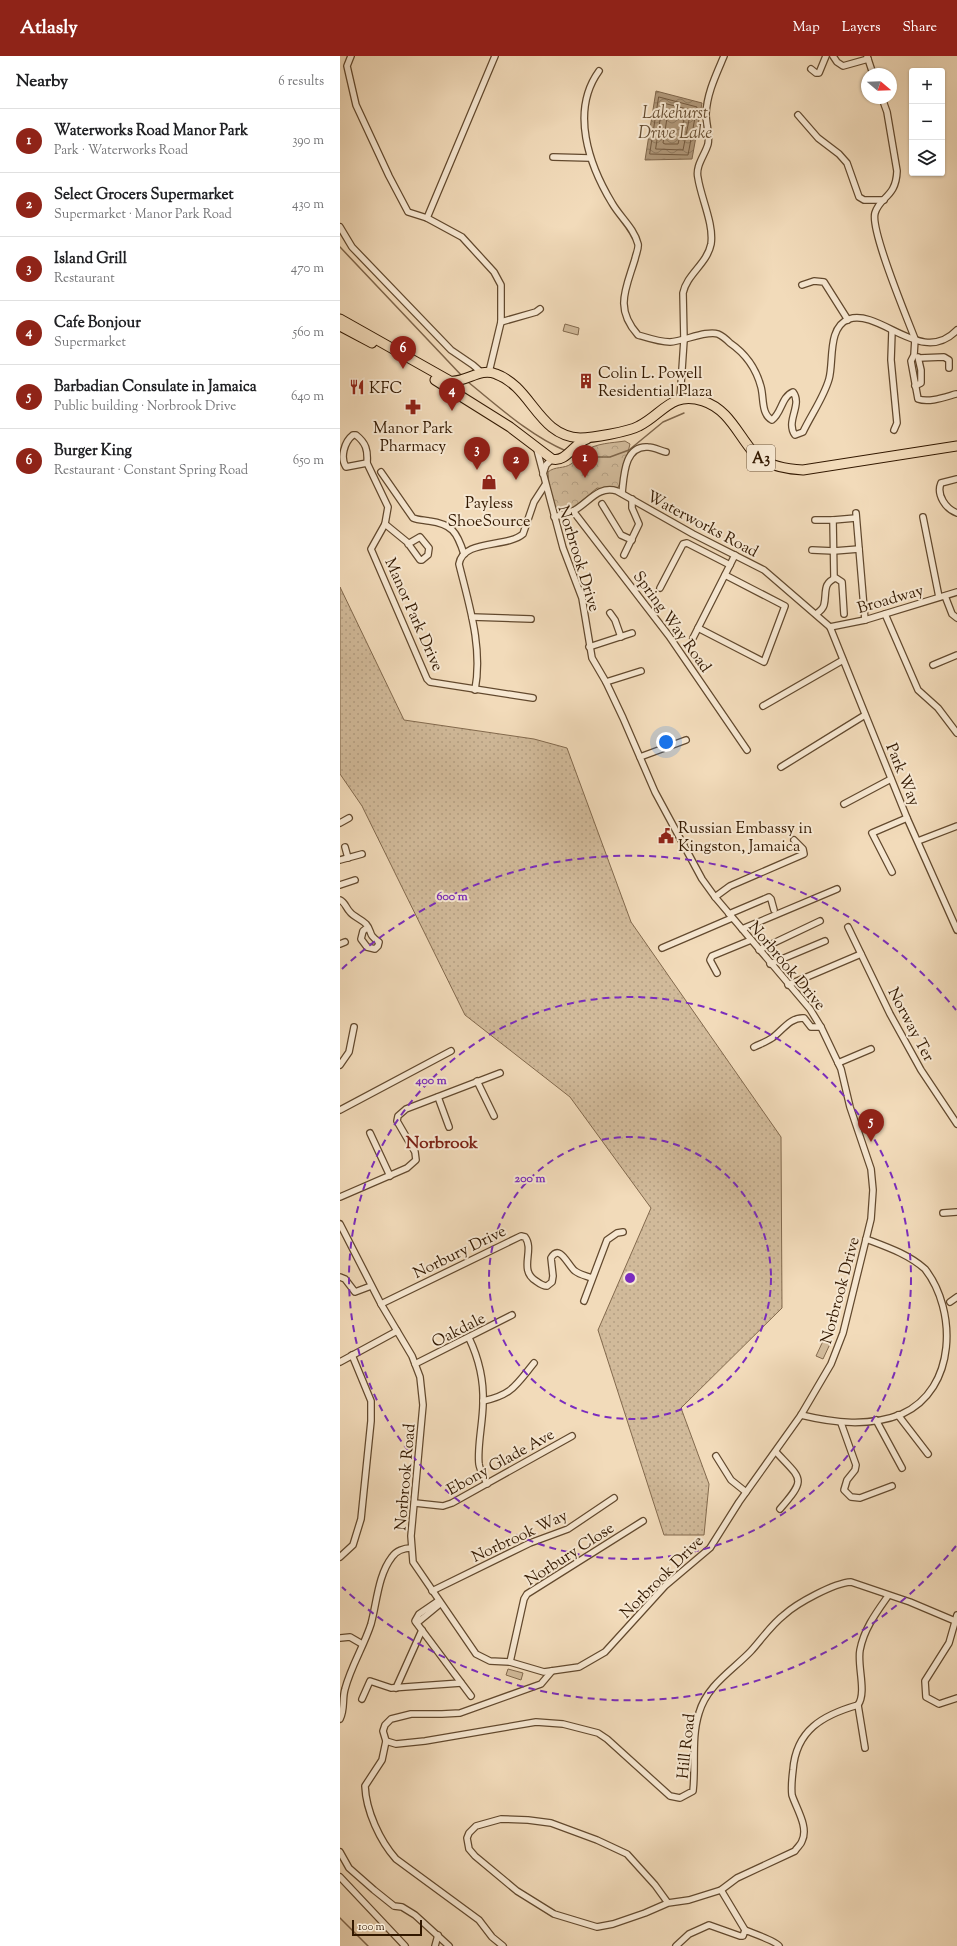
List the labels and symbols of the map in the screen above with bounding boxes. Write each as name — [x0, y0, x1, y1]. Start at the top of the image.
north arrow — [861, 68, 897, 104]
water label: Lakehurst Drive Lake — [638, 102, 712, 146]
pin: 6 — [390, 336, 416, 369]
place label: Colin L. Powell Residential Plaza — [598, 363, 713, 404]
building icon: Colin L. Powell Residential Plaza — [577, 372, 595, 390]
restaurant icon: KFC — [348, 378, 366, 396]
place label: KFC — [369, 378, 402, 401]
pin: 4 — [439, 378, 465, 411]
pharmacy icon: Manor Park Pharmacy — [404, 398, 422, 416]
place label: Manor Park Pharmacy — [373, 418, 453, 459]
pin: 3 — [464, 437, 490, 470]
pin: 1 — [572, 445, 598, 478]
road number: A3 — [747, 445, 775, 471]
pin: 2 — [503, 447, 529, 480]
shop icon: Payless ShoeSource — [480, 473, 498, 491]
street label: Waterworks Road — [642, 486, 762, 564]
place label: Payless ShoeSource — [447, 493, 531, 534]
street label: Norbrook Drive — [551, 503, 605, 615]
street label: Manor Park Drive — [377, 555, 448, 675]
street label: Spring Way Road — [626, 567, 716, 678]
street label: Broadway — [855, 580, 927, 621]
your location — [656, 732, 676, 752]
street label: Park Way — [879, 740, 925, 810]
place label: Russian Embassy in Kingston, Jamaica — [678, 818, 813, 859]
public building icon: Russian Embassy in Kingston, Jamaica — [657, 827, 675, 845]
text: 600 m — [436, 888, 468, 906]
street label: Norbrook Drive — [742, 917, 830, 1016]
street label: Norway Ter — [881, 984, 939, 1066]
text: 400 m — [414, 1072, 447, 1090]
pin: 5 — [858, 1109, 884, 1142]
district label: Norbrook — [406, 1132, 479, 1156]
text: 200 m — [515, 1170, 545, 1188]
street label: Norbury Drive — [410, 1221, 511, 1286]
street label: Norbrook Drive — [816, 1235, 867, 1347]
centre of rings — [623, 1271, 637, 1285]
street label: Oakdale — [428, 1308, 490, 1355]
street label: Norbrook Road — [390, 1423, 423, 1532]
street label: Ebony Glade Ave — [443, 1424, 559, 1502]
street label: Norbrook Way — [468, 1505, 572, 1570]
street label: Norbury Close — [521, 1518, 619, 1593]
street label: Norbrook Drive — [616, 1531, 710, 1625]
street label: Hill Road — [673, 1712, 702, 1780]
scale bar — [352, 1918, 422, 1937]

